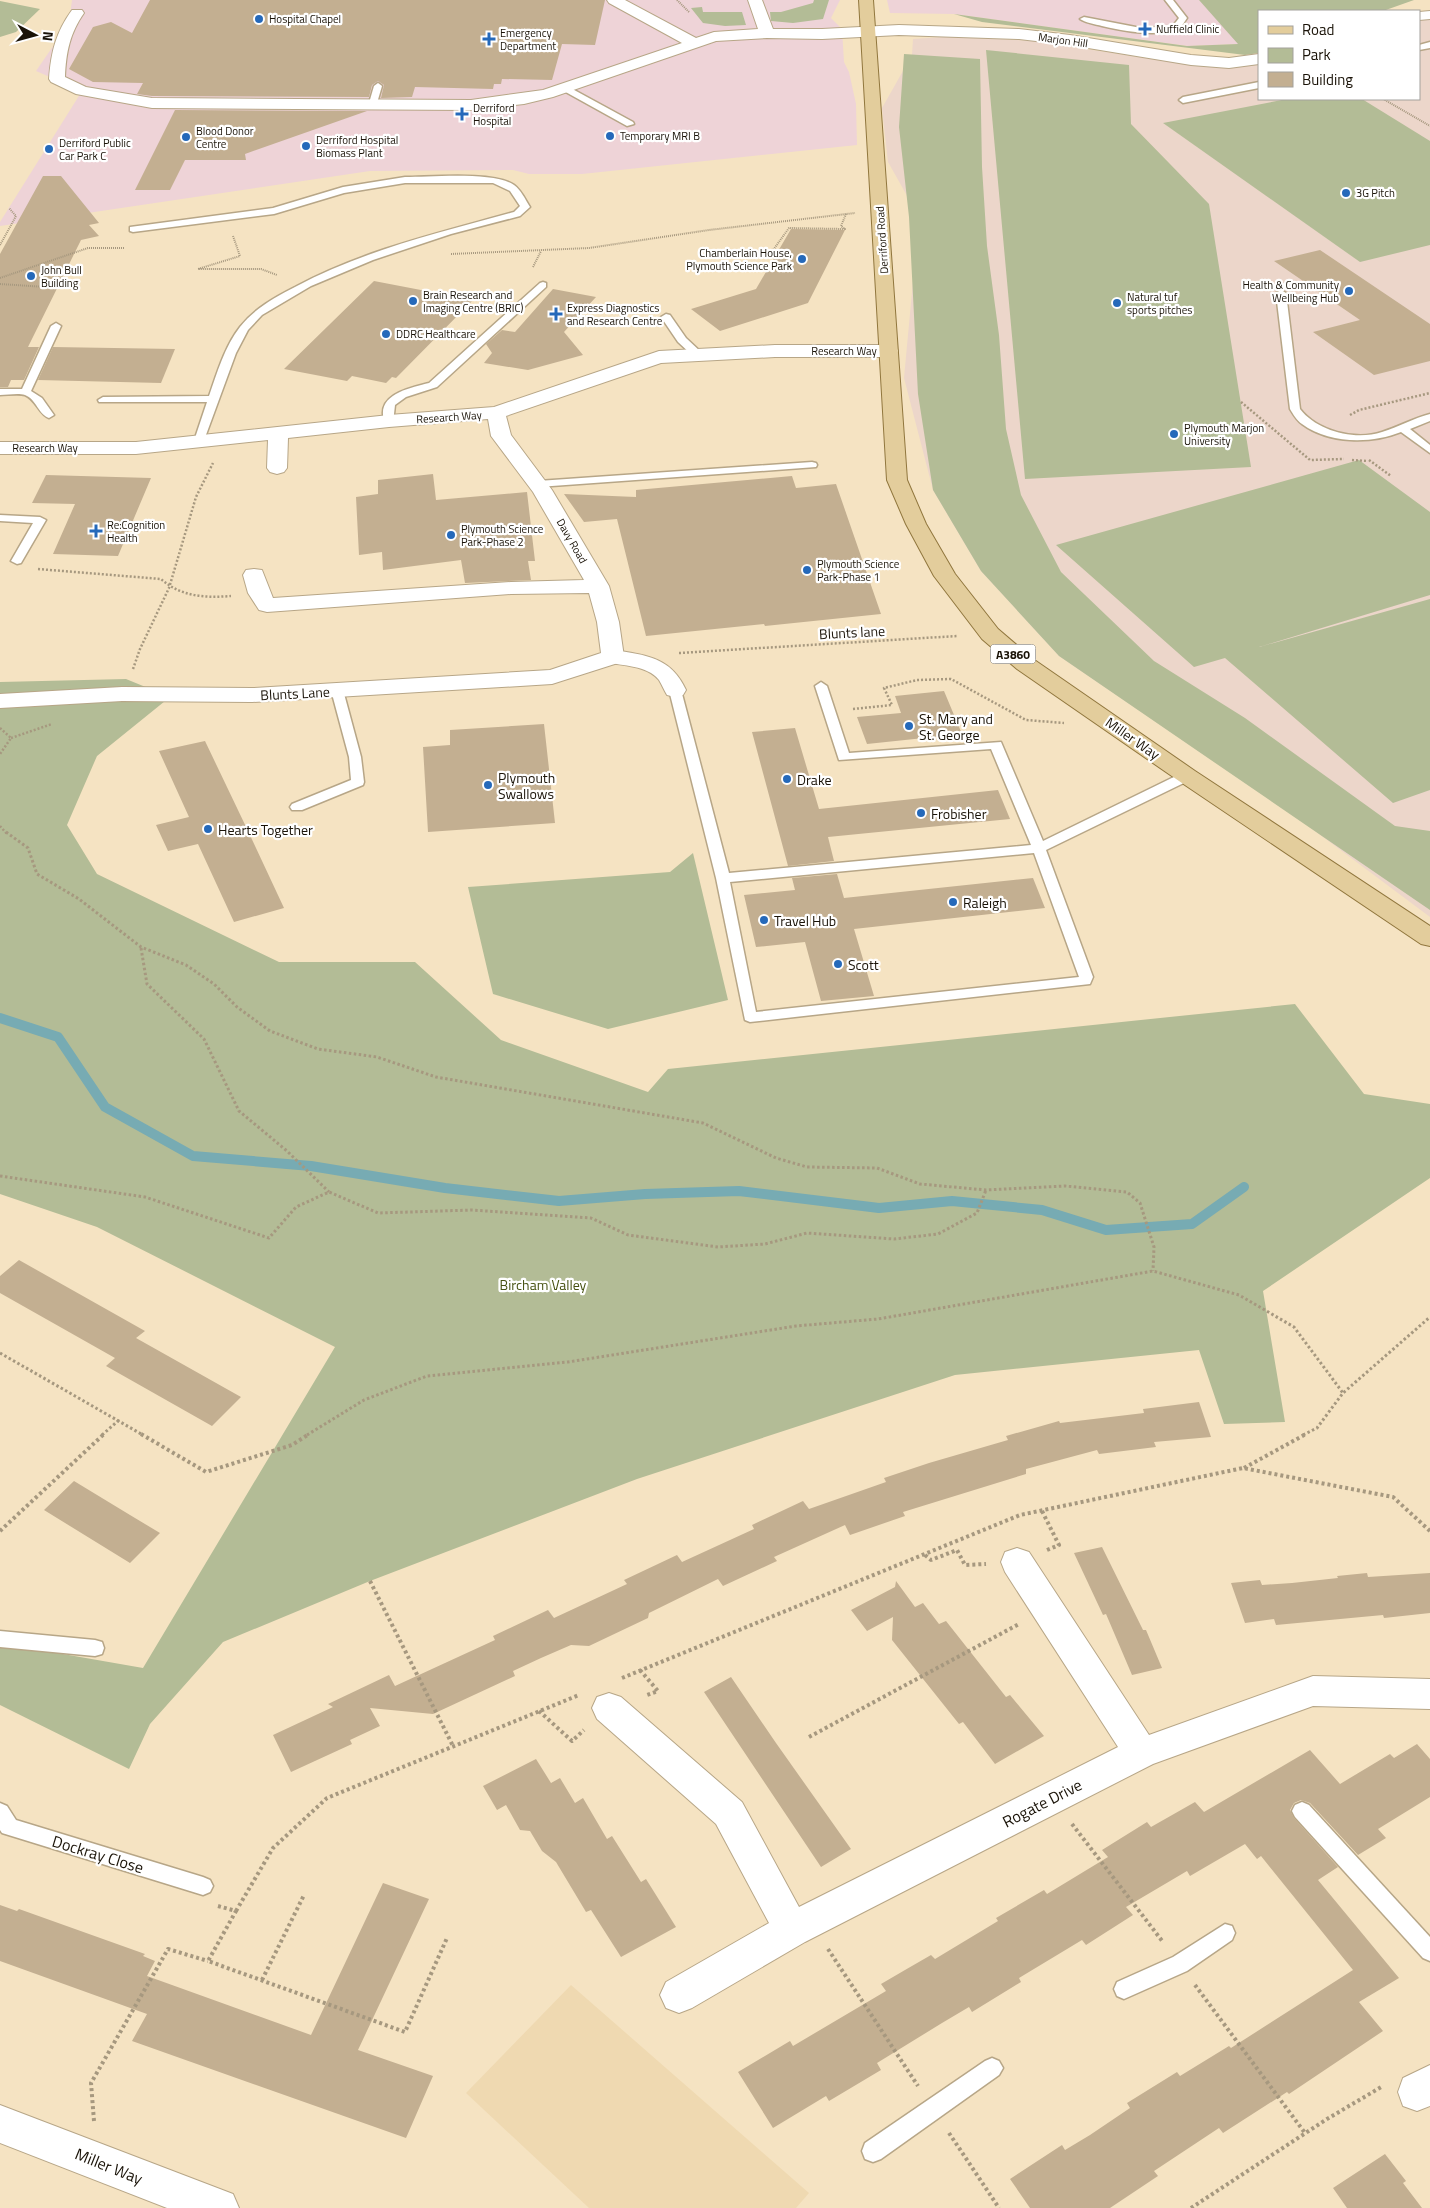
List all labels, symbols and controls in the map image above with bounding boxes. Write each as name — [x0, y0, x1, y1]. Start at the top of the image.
north arrow — [10, 10, 60, 60]
legend — [1258, 10, 1420, 100]
place label: Hospital Chapel — [269, 11, 341, 27]
marker: Hospital Chapel — [253, 13, 265, 25]
text: Road — [1302, 18, 1334, 41]
place label: Nuffield Clinic — [1156, 21, 1220, 37]
marker: Nuffield Clinic — [1138, 22, 1152, 36]
place label: Emergency Department — [500, 25, 556, 54]
street label: Marjon Hill — [1037, 29, 1089, 51]
text: N — [37, 30, 59, 42]
marker: Emergency Department — [482, 32, 496, 46]
text: Park — [1302, 43, 1331, 66]
text: Building — [1302, 68, 1353, 91]
place label: Derriford Hospital — [473, 100, 515, 129]
marker: Derriford Hospital — [455, 107, 469, 121]
place label: Blood Donor Centre — [196, 123, 254, 152]
place label: Temporary MRI B — [620, 128, 700, 144]
marker: Temporary MRI B — [604, 130, 616, 142]
marker: Blood Donor Centre — [180, 131, 192, 143]
place label: Derriford Hospital Biomass Plant — [316, 132, 398, 161]
place label: Derriford Public Car Park C — [59, 135, 131, 164]
marker: Derriford Hospital Biomass Plant — [300, 140, 312, 152]
marker: Derriford Public Car Park C — [43, 143, 55, 155]
place label: 3G Pitch — [1356, 185, 1395, 201]
marker: 3G Pitch — [1340, 187, 1352, 199]
street label: Derriford Road — [872, 205, 892, 274]
place label: Chamberlain House, Plymouth Science Park — [686, 245, 793, 274]
marker: Chamberlain House, Plymouth Science Park — [796, 253, 808, 265]
place label: John Bull Building — [41, 262, 82, 291]
marker: John Bull Building — [25, 270, 37, 282]
place label: Health & Community Wellbeing Hub — [1242, 277, 1340, 306]
marker: Health & Community Wellbeing Hub — [1343, 285, 1355, 297]
place label: Brain Research and Imaging Centre (BRIC) — [423, 287, 523, 316]
place label: Natural tuf sports pitches — [1127, 289, 1192, 318]
marker: Brain Research and Imaging Centre (BRIC) — [407, 295, 419, 307]
marker: Natural tuf sports pitches — [1111, 297, 1123, 309]
place label: Express Diagnostics and Research Centre — [567, 300, 663, 329]
marker: Express Diagnostics and Research Centre — [549, 307, 563, 321]
place label: DDRC Healthcare — [396, 326, 476, 342]
marker: DDRC Healthcare — [380, 328, 392, 340]
street label: Research Way — [811, 343, 877, 359]
street label: Research Way — [416, 407, 483, 427]
place label: Plymouth Marjon University — [1184, 420, 1264, 449]
marker: Plymouth Marjon University — [1168, 428, 1180, 440]
street label: Research Way — [12, 440, 78, 456]
street label: Davy Road — [553, 516, 591, 567]
place label: Re:Cognition Health — [107, 517, 165, 546]
place label: Plymouth Science Park-Phase 2 — [461, 521, 544, 550]
marker: Re:Cognition Health — [89, 524, 103, 538]
marker: Plymouth Science Park-Phase 2 — [445, 529, 457, 541]
place label: Plymouth Science Park-Phase 1 — [817, 556, 900, 585]
marker: Plymouth Science Park-Phase 1 — [801, 564, 813, 576]
street label: Blunts lane — [818, 620, 886, 644]
road number: A3860 — [990, 644, 1036, 664]
street label: Blunts Lane — [260, 681, 330, 705]
place label: St. Mary and St. George — [919, 708, 993, 745]
street label: Miller Way — [1102, 712, 1165, 765]
marker: St. Mary and St. George — [903, 720, 915, 732]
place label: Plymouth Swallows — [498, 767, 555, 804]
place label: Drake — [797, 769, 831, 790]
marker: Drake — [781, 773, 793, 785]
marker: Plymouth Swallows — [482, 779, 494, 791]
place label: Frobisher — [931, 803, 987, 824]
marker: Frobisher — [915, 807, 927, 819]
place label: Hearts Together — [218, 819, 313, 840]
marker: Hearts Together — [202, 823, 214, 835]
place label: Raleigh — [963, 892, 1007, 913]
marker: Raleigh — [947, 896, 959, 908]
place label: Travel Hub — [774, 910, 836, 931]
marker: Travel Hub — [758, 914, 770, 926]
place label: Scott — [848, 954, 879, 975]
marker: Scott — [832, 958, 844, 970]
park label: Bircham Valley — [500, 1274, 587, 1295]
street label: Rogate Drive — [998, 1773, 1086, 1833]
street label: Dockray Close — [49, 1829, 147, 1879]
street label: Miller Way — [72, 2142, 147, 2191]

